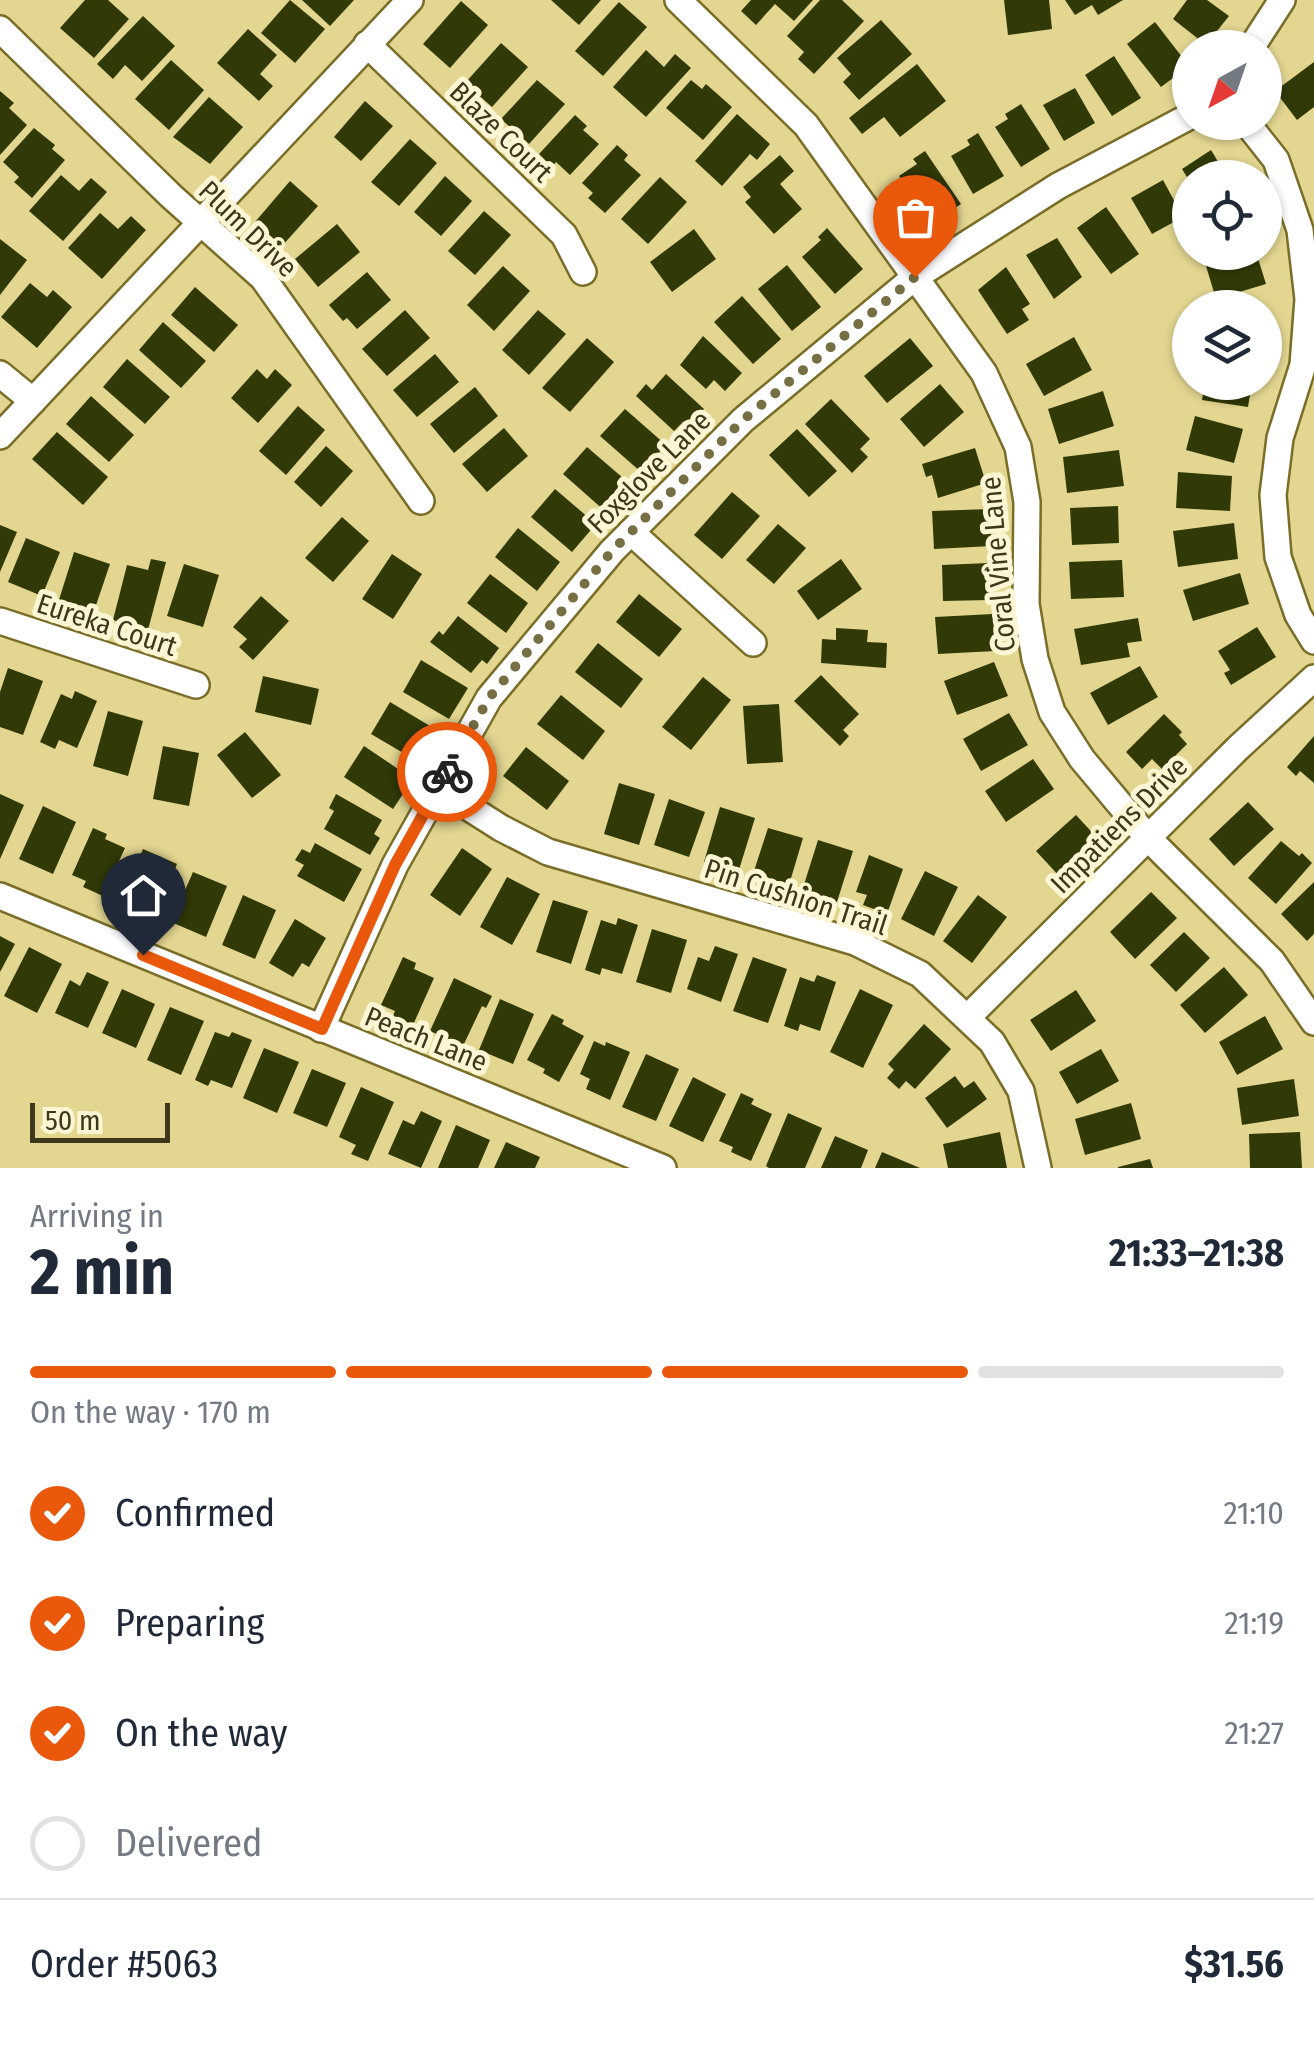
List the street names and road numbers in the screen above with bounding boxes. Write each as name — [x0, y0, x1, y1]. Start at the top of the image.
street label: Blaze Court — [443, 75, 560, 189]
street label: Plum Drive — [192, 174, 304, 284]
street label: Foxglove Lane — [581, 404, 717, 540]
street label: Coral Vine Lane — [974, 475, 1022, 653]
street label: Eureka Court — [33, 587, 182, 663]
street label: Impatiens Drive — [1044, 750, 1194, 900]
street label: Pin Cushion Trail — [700, 852, 892, 942]
street label: Peach Lane — [360, 1000, 492, 1078]

